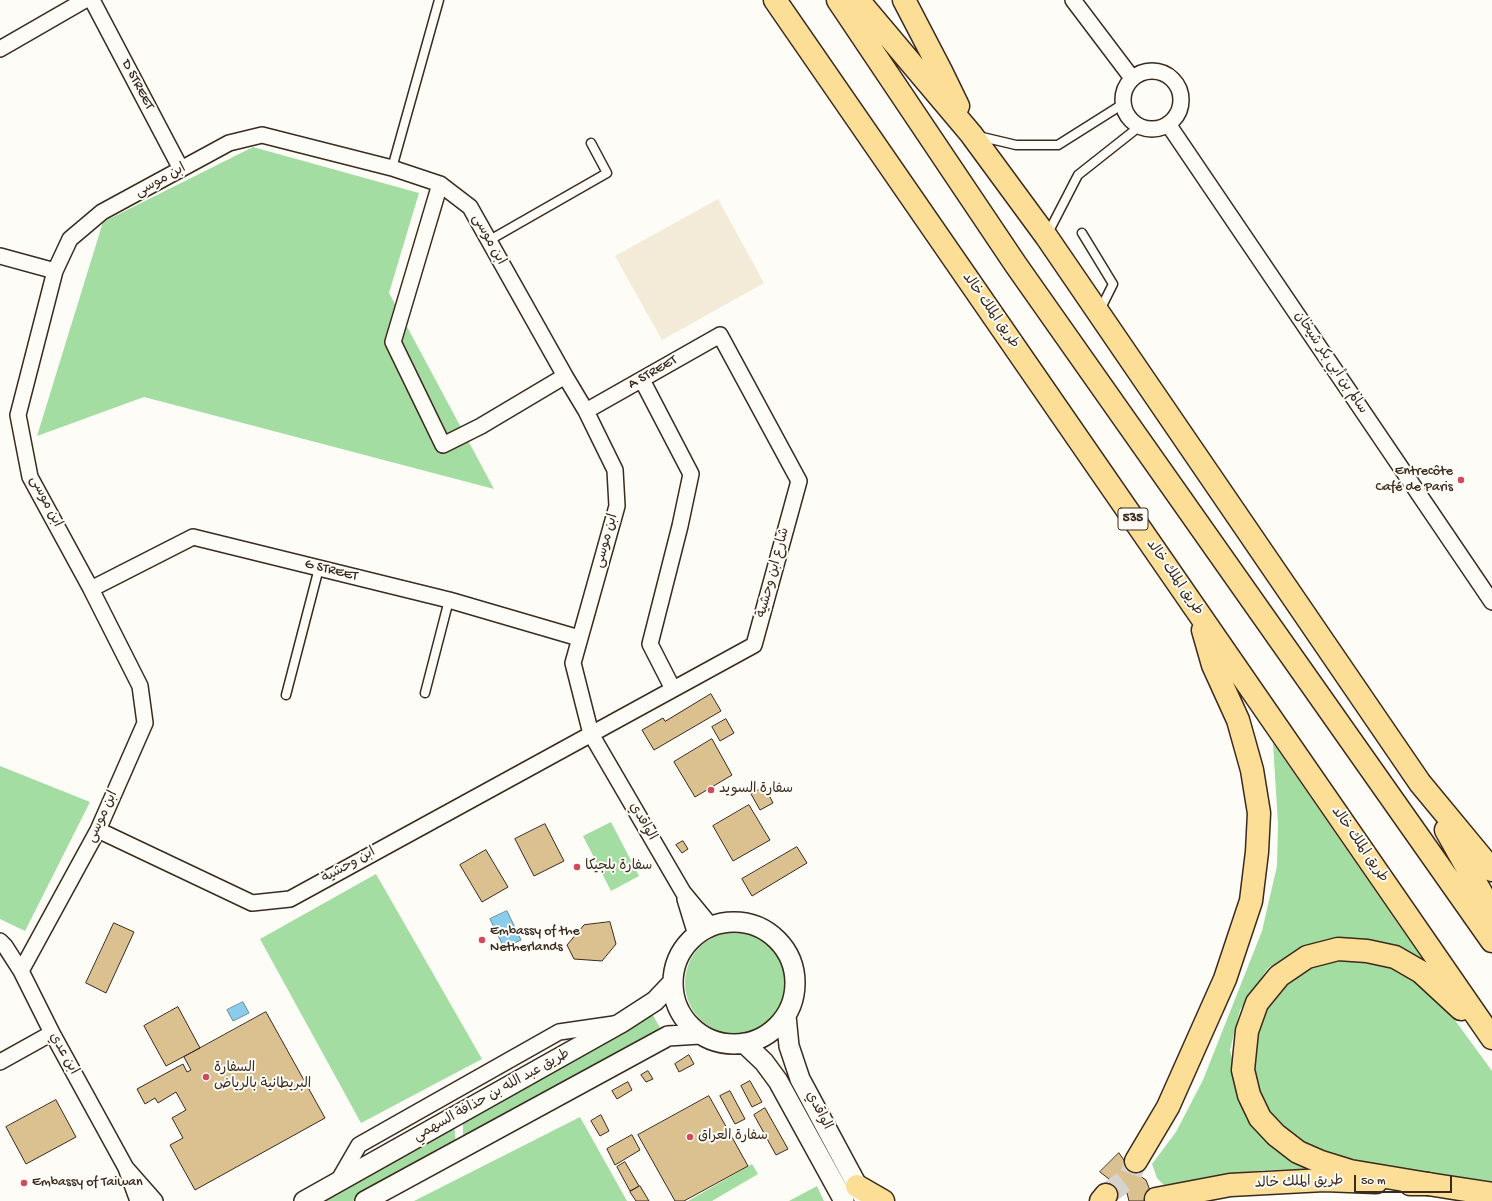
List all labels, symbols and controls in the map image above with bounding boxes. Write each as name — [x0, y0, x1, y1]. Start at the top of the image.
street label: D STREET — [117, 57, 157, 113]
street label: ابن موسى — [133, 160, 189, 202]
street label: ابن موسى — [467, 212, 509, 268]
street label: طريق الملك خالد — [958, 270, 1022, 352]
street label: سالم بن أبي بكر شيخان — [1289, 309, 1371, 417]
street label: A STREET — [626, 352, 680, 394]
place label: Entrecôte Café de Paris — [1375, 464, 1453, 496]
street label: ابن موسى — [25, 474, 65, 530]
marker: Entrecôte Café de Paris — [1456, 475, 1466, 485]
road number: 535 — [1118, 508, 1148, 530]
street label: ابن موسى — [591, 512, 623, 570]
street label: شارع ابن وحشية — [754, 526, 794, 620]
street label: طريق الملك خالد — [1142, 537, 1206, 619]
street label: G STREET — [303, 556, 359, 586]
place label: سفارة السويد — [719, 782, 793, 798]
marker: سفارة السويد — [706, 785, 716, 795]
street label: ابن موسى — [84, 788, 122, 846]
street label: الواقدي — [624, 800, 660, 844]
street label: طريق الملك خالد — [1327, 804, 1391, 886]
street label: ابن وحشية — [319, 844, 379, 888]
place label: سفارة بلجيكا — [585, 859, 652, 875]
marker: سفارة بلجيكا — [572, 862, 582, 872]
place label: Embassy of the Netherlands — [490, 924, 580, 956]
marker: Embassy of the Netherlands — [477, 935, 487, 945]
street label: ابن عدي — [45, 1030, 81, 1078]
street label: طريق عبد الله بن حذافة السهمي — [411, 1046, 573, 1146]
place label: السفارة البريطانية بالرياض — [214, 1061, 311, 1094]
marker: السفارة البريطانية بالرياض — [201, 1072, 211, 1082]
street label: الواقدي — [801, 1089, 835, 1133]
place label: سفارة العراق — [698, 1129, 768, 1145]
marker: سفارة العراق — [685, 1132, 695, 1142]
scale bar — [1356, 1167, 1454, 1193]
street label: طريق الملك خالد — [1254, 1173, 1344, 1193]
place label: Embassy of Taiwan — [32, 1175, 143, 1191]
text: 50 m — [1361, 1175, 1386, 1189]
marker: Embassy of Taiwan — [19, 1178, 29, 1188]

